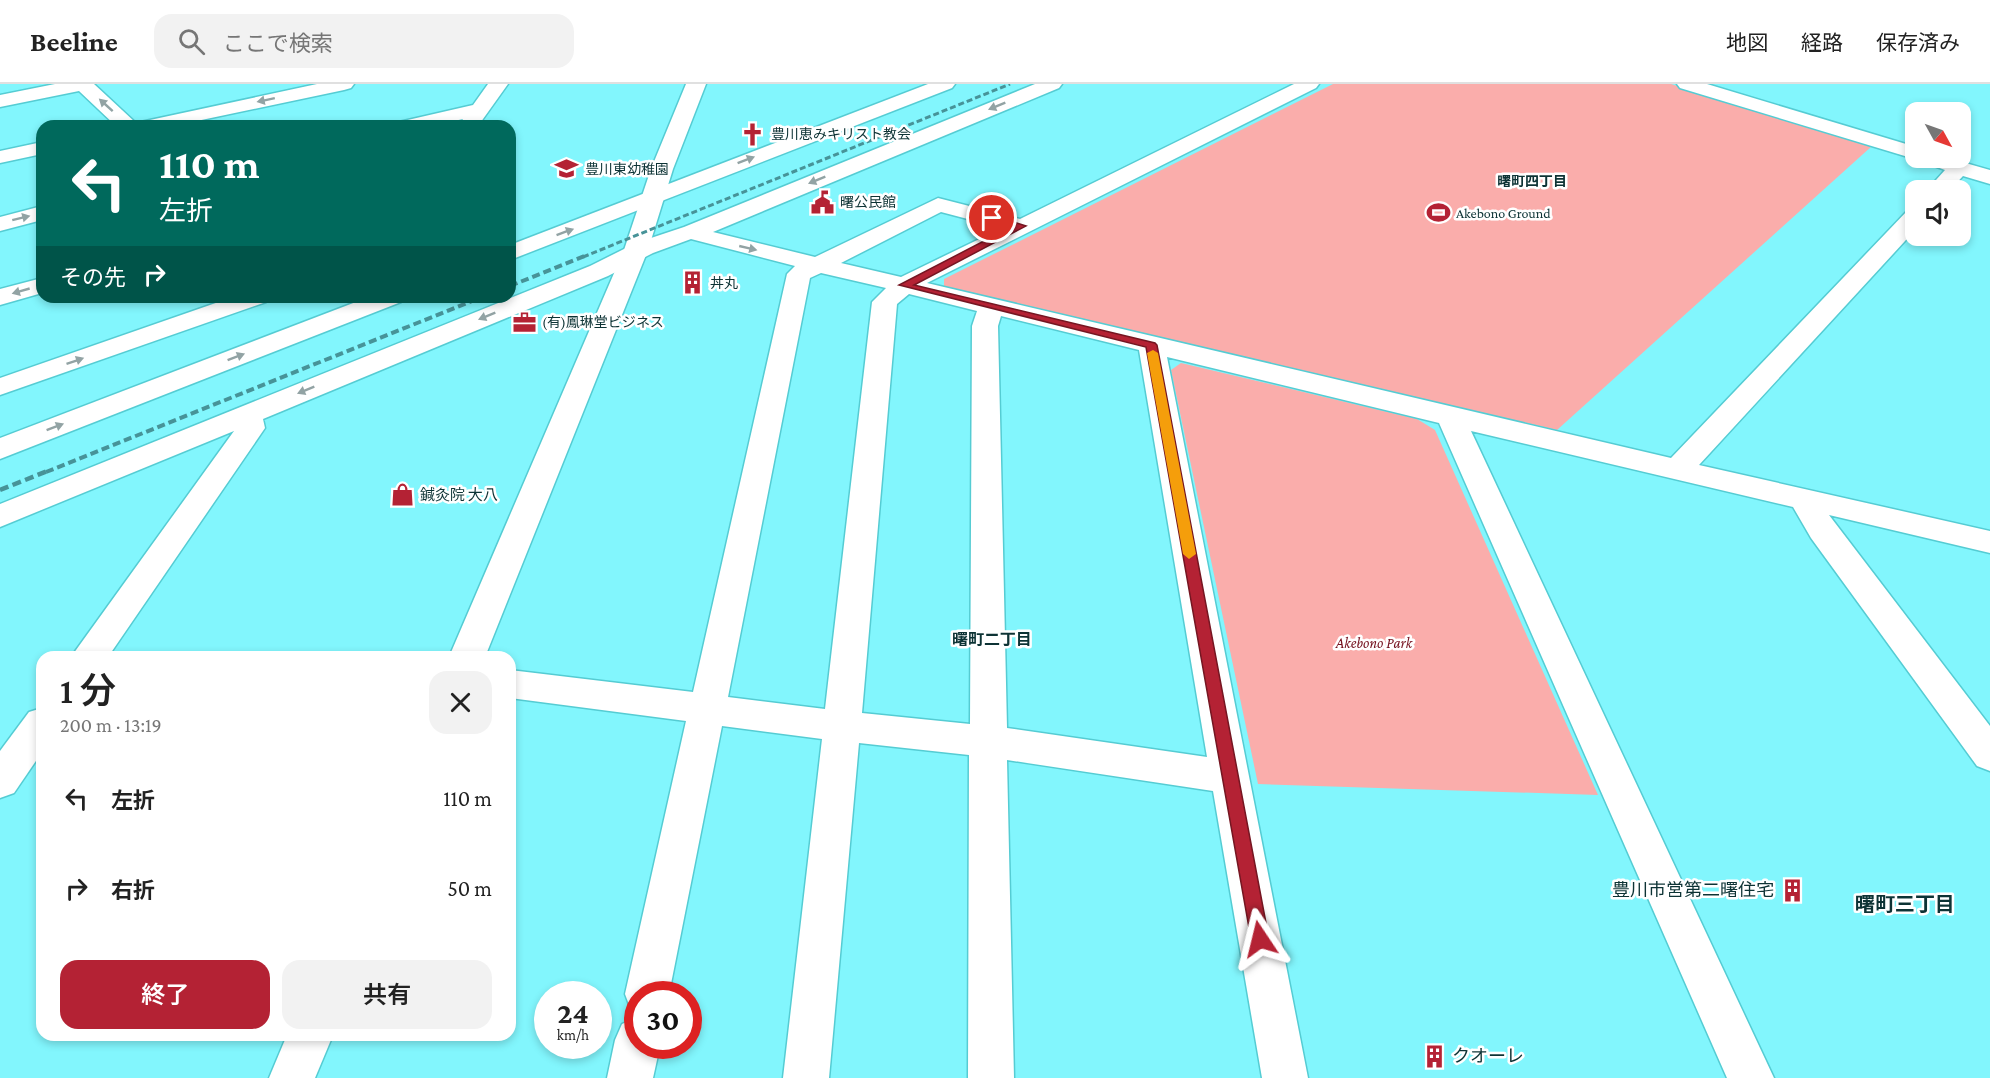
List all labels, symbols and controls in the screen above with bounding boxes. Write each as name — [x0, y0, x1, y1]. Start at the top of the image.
search box — [154, 14, 574, 68]
icon: search — [175, 25, 208, 58]
text: Beeline — [30, 26, 118, 57]
text: ここで検索 — [223, 31, 333, 56]
text: 地図 — [1726, 31, 1768, 55]
text: 経路 — [1801, 31, 1843, 55]
text: 保存済み — [1876, 31, 1960, 55]
one-way arrow — [257, 96, 275, 106]
one-way arrow — [98, 98, 113, 112]
one-way arrow — [988, 101, 1006, 111]
north arrow — [1905, 102, 1971, 168]
map controls — [1905, 102, 1971, 246]
church icon: 豊川恵みキリスト教会 — [740, 121, 766, 147]
place label: 豊川恵みキリスト教会 — [771, 126, 911, 142]
text: 110 m — [159, 140, 260, 187]
icon: left — [60, 144, 138, 222]
one-way arrow — [737, 155, 755, 164]
school or university icon: 豊川東幼稚園 — [554, 156, 580, 182]
place label: 豊川東幼稚園 — [585, 161, 669, 177]
district label: 曙町四丁目 — [1497, 173, 1567, 189]
one-way arrow — [808, 176, 826, 185]
button: sound — [1905, 180, 1971, 246]
public building icon: 曙公民館 — [809, 189, 835, 215]
pin — [966, 192, 1017, 243]
place label: 曙公民館 — [840, 194, 896, 210]
text: 左折 — [159, 196, 213, 226]
sports icon: Akebono Ground — [1425, 200, 1451, 226]
icon: arrive — [975, 201, 1008, 234]
place label: Akebono Ground — [1456, 205, 1551, 221]
one-way arrow — [12, 213, 30, 223]
one-way arrow — [556, 227, 574, 237]
one-way arrow — [739, 243, 757, 253]
icon: right — [138, 258, 171, 291]
text: その先 — [60, 265, 126, 290]
building icon: 丼丸 — [679, 270, 705, 296]
place label: 丼丸 — [710, 275, 738, 291]
one-way arrow — [12, 287, 30, 296]
office icon: (有)鳳琳堂ビジネス — [511, 309, 537, 335]
one-way arrow — [478, 312, 496, 322]
place label: (有)鳳琳堂ビジネス — [542, 314, 664, 331]
one-way arrow — [227, 352, 245, 361]
one-way arrow — [66, 355, 84, 365]
one-way arrow — [297, 386, 315, 395]
one-way arrow — [46, 422, 64, 432]
shop icon: 鍼灸院 大八 — [389, 482, 415, 508]
place label: 鍼灸院 大八 — [420, 487, 498, 503]
district label: 曙町二丁目 — [952, 631, 1032, 648]
park label: Akebono Park — [1335, 635, 1414, 651]
text: 1 分 — [60, 671, 116, 711]
button: close — [429, 671, 492, 734]
text: 200 m · 13:19 — [60, 714, 162, 736]
icon: left — [60, 782, 93, 815]
text: 110 m — [443, 786, 492, 811]
text: 左折 — [111, 788, 155, 813]
icon: right — [60, 872, 93, 905]
text: 50 m — [447, 876, 492, 901]
building icon: 豊川市営第二曙住宅 — [1779, 877, 1805, 903]
text: 右折 — [111, 878, 155, 903]
place label: 豊川市営第二曙住宅 — [1612, 880, 1774, 900]
district label: 曙町三丁目 — [1855, 893, 1955, 915]
position arrow — [1228, 907, 1292, 971]
button: 終了 — [60, 960, 270, 1029]
button: 共有 — [282, 960, 492, 1029]
speed limit sign: 30 — [624, 981, 702, 1059]
text: 24 — [557, 996, 589, 1029]
text: km/h — [557, 1027, 589, 1043]
building icon: クオーレ — [1421, 1043, 1447, 1069]
place label: クオーレ — [1452, 1046, 1524, 1066]

